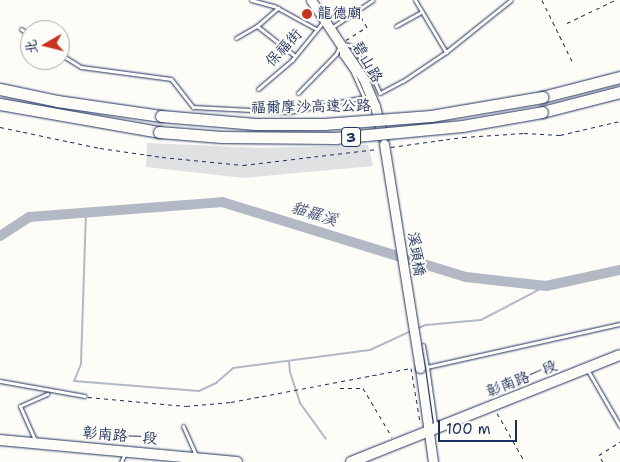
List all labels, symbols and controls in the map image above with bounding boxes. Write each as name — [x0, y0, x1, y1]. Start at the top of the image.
place label: 龍德廟 — [317, 5, 362, 23]
marker: 龍德廟 — [301, 8, 313, 20]
north arrow — [20, 20, 70, 70]
street label: 保福街 — [262, 25, 306, 71]
street label: 碧山路 — [348, 38, 386, 86]
text: 北 — [21, 39, 41, 55]
street label: 福爾摩沙高速公路 — [251, 97, 371, 117]
road number: 3 — [341, 125, 361, 148]
water label: 貓羅溪 — [288, 198, 340, 230]
street label: 溪頭橋 — [404, 230, 428, 278]
street label: 彰南路一段 — [484, 357, 560, 401]
scale bar — [440, 410, 519, 442]
text: 100 m — [446, 419, 491, 439]
street label: 彰南路一段 — [82, 424, 158, 448]

